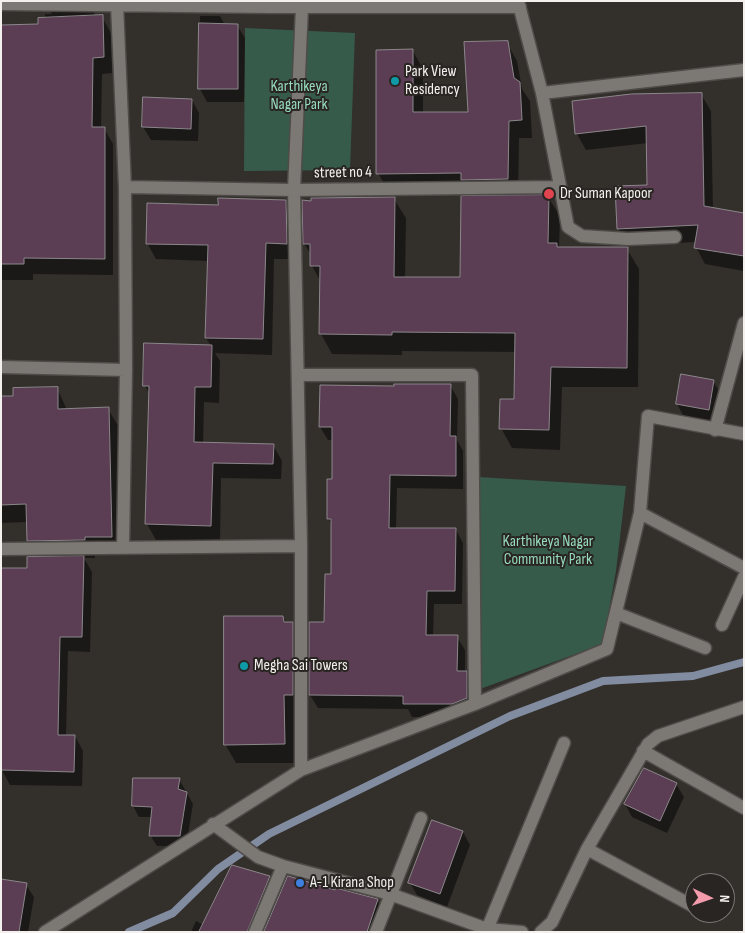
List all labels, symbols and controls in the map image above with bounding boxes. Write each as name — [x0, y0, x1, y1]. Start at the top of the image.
place label: Park View Residency — [405, 62, 460, 100]
marker: Park View Residency — [389, 75, 401, 87]
park label: Karthikeya Nagar Park — [270, 77, 328, 115]
street label: street no 4 — [314, 163, 372, 183]
place label: Dr Suman Kapoor — [560, 184, 652, 204]
marker: Dr Suman Kapoor — [542, 187, 556, 201]
park label: Karthikeya Nagar Community Park — [503, 532, 593, 570]
place label: Megha Sai Towers — [254, 656, 348, 676]
marker: Megha Sai Towers — [238, 660, 250, 672]
place label: A-1 Kirana Shop — [310, 873, 394, 893]
north arrow — [685, 873, 735, 923]
marker: A-1 Kirana Shop — [294, 877, 306, 889]
text: N — [716, 895, 733, 903]

